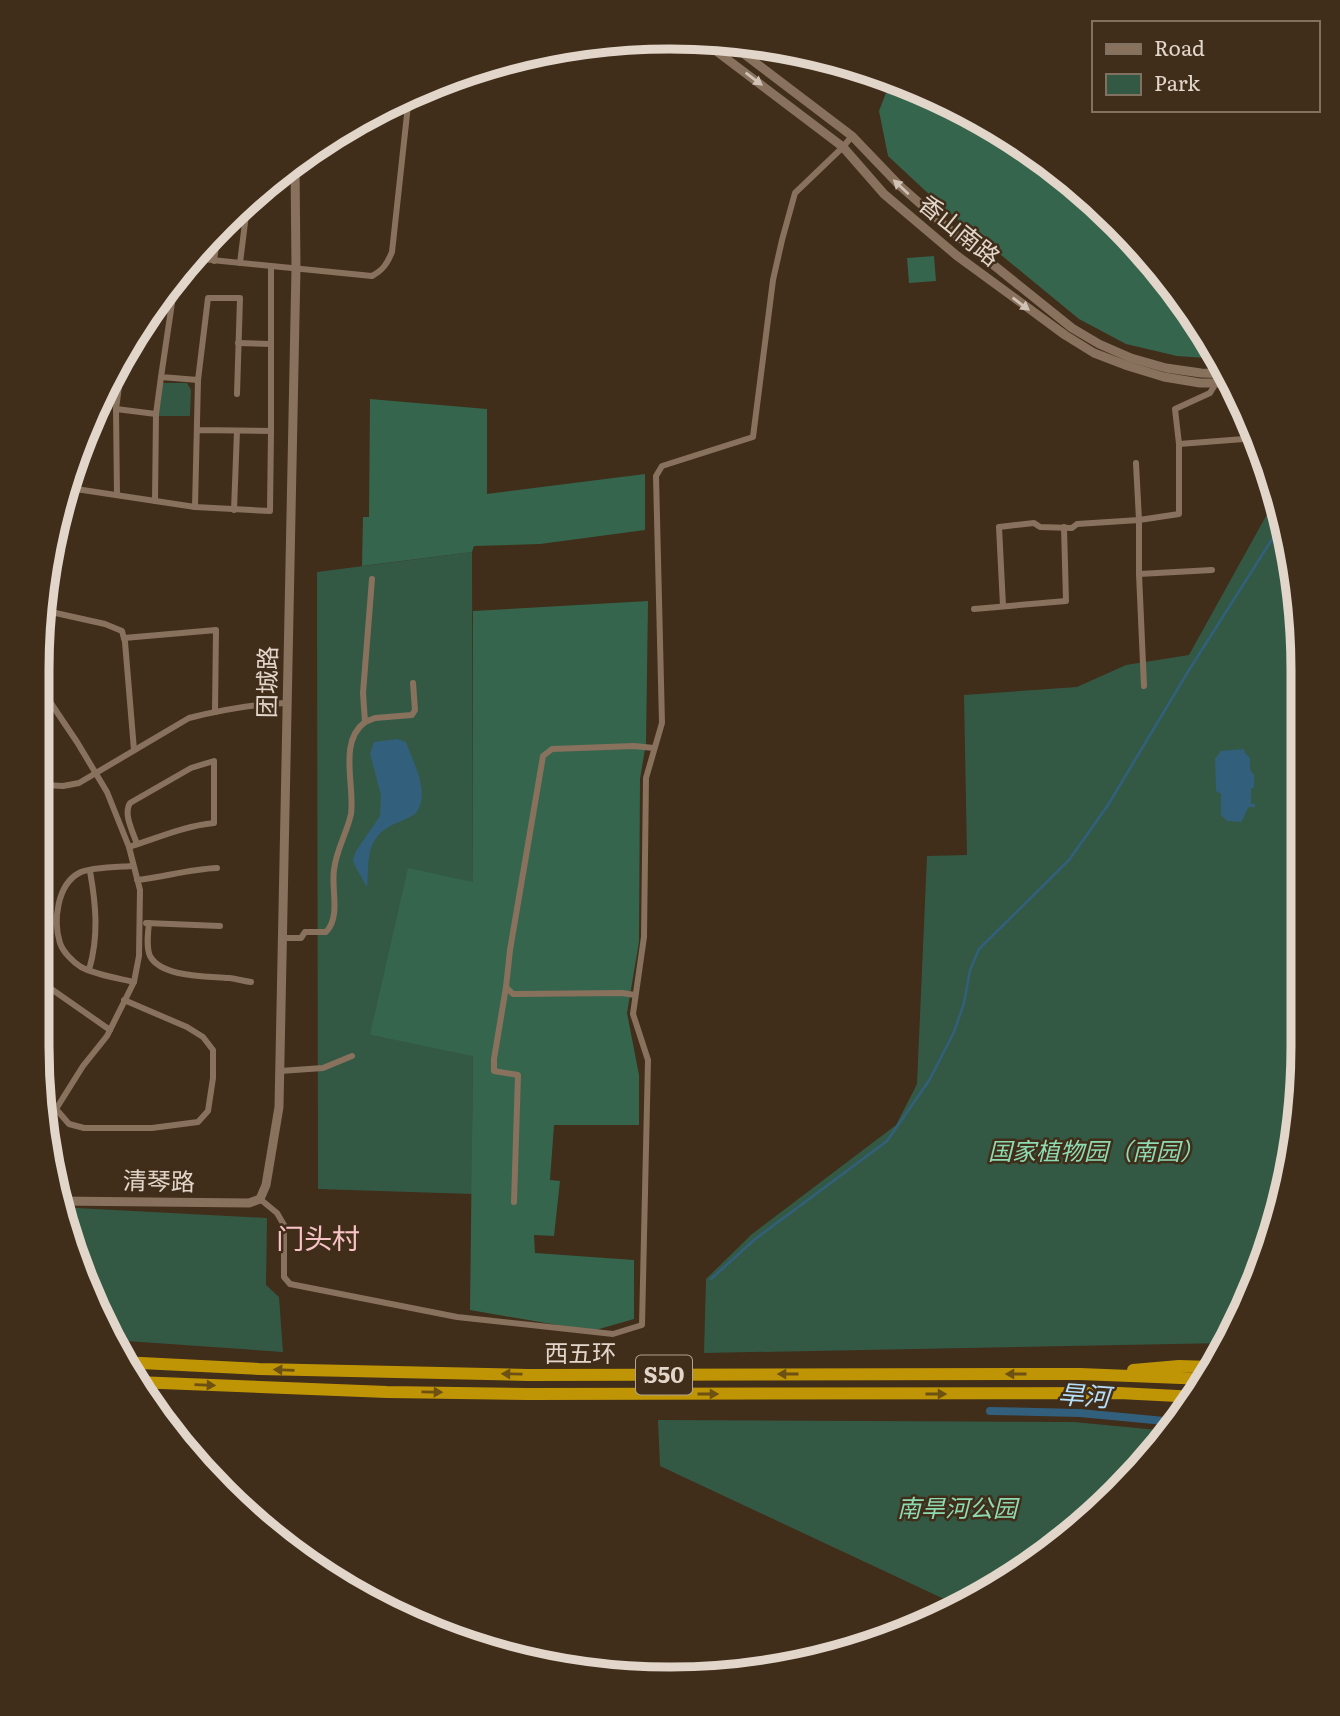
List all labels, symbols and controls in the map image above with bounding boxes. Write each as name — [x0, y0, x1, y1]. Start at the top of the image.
legend — [1092, 21, 1319, 112]
text: Road — [1154, 31, 1205, 62]
text: Park — [1154, 66, 1200, 97]
one-way arrow — [745, 72, 763, 86]
one-way arrow — [893, 179, 910, 195]
street label: 香山南路 — [912, 185, 1009, 273]
one-way arrow — [1012, 296, 1030, 310]
street label: 团城路 — [247, 646, 284, 718]
park label: 国家植物园（南园） — [988, 1132, 1204, 1167]
street label: 清琴路 — [123, 1161, 195, 1198]
district label: 门头村 — [276, 1216, 360, 1258]
street label: 西五环 — [544, 1334, 616, 1369]
road number: S50 — [636, 1356, 692, 1394]
one-way arrow — [273, 1364, 295, 1375]
one-way arrow — [777, 1368, 799, 1380]
one-way arrow — [1004, 1368, 1026, 1380]
one-way arrow — [500, 1369, 522, 1380]
water label: 旱河 — [1057, 1372, 1116, 1415]
one-way arrow — [194, 1379, 216, 1390]
one-way arrow — [421, 1387, 443, 1398]
one-way arrow — [698, 1388, 720, 1400]
one-way arrow — [925, 1388, 947, 1400]
park label: 南旱河公园 — [897, 1489, 1020, 1524]

